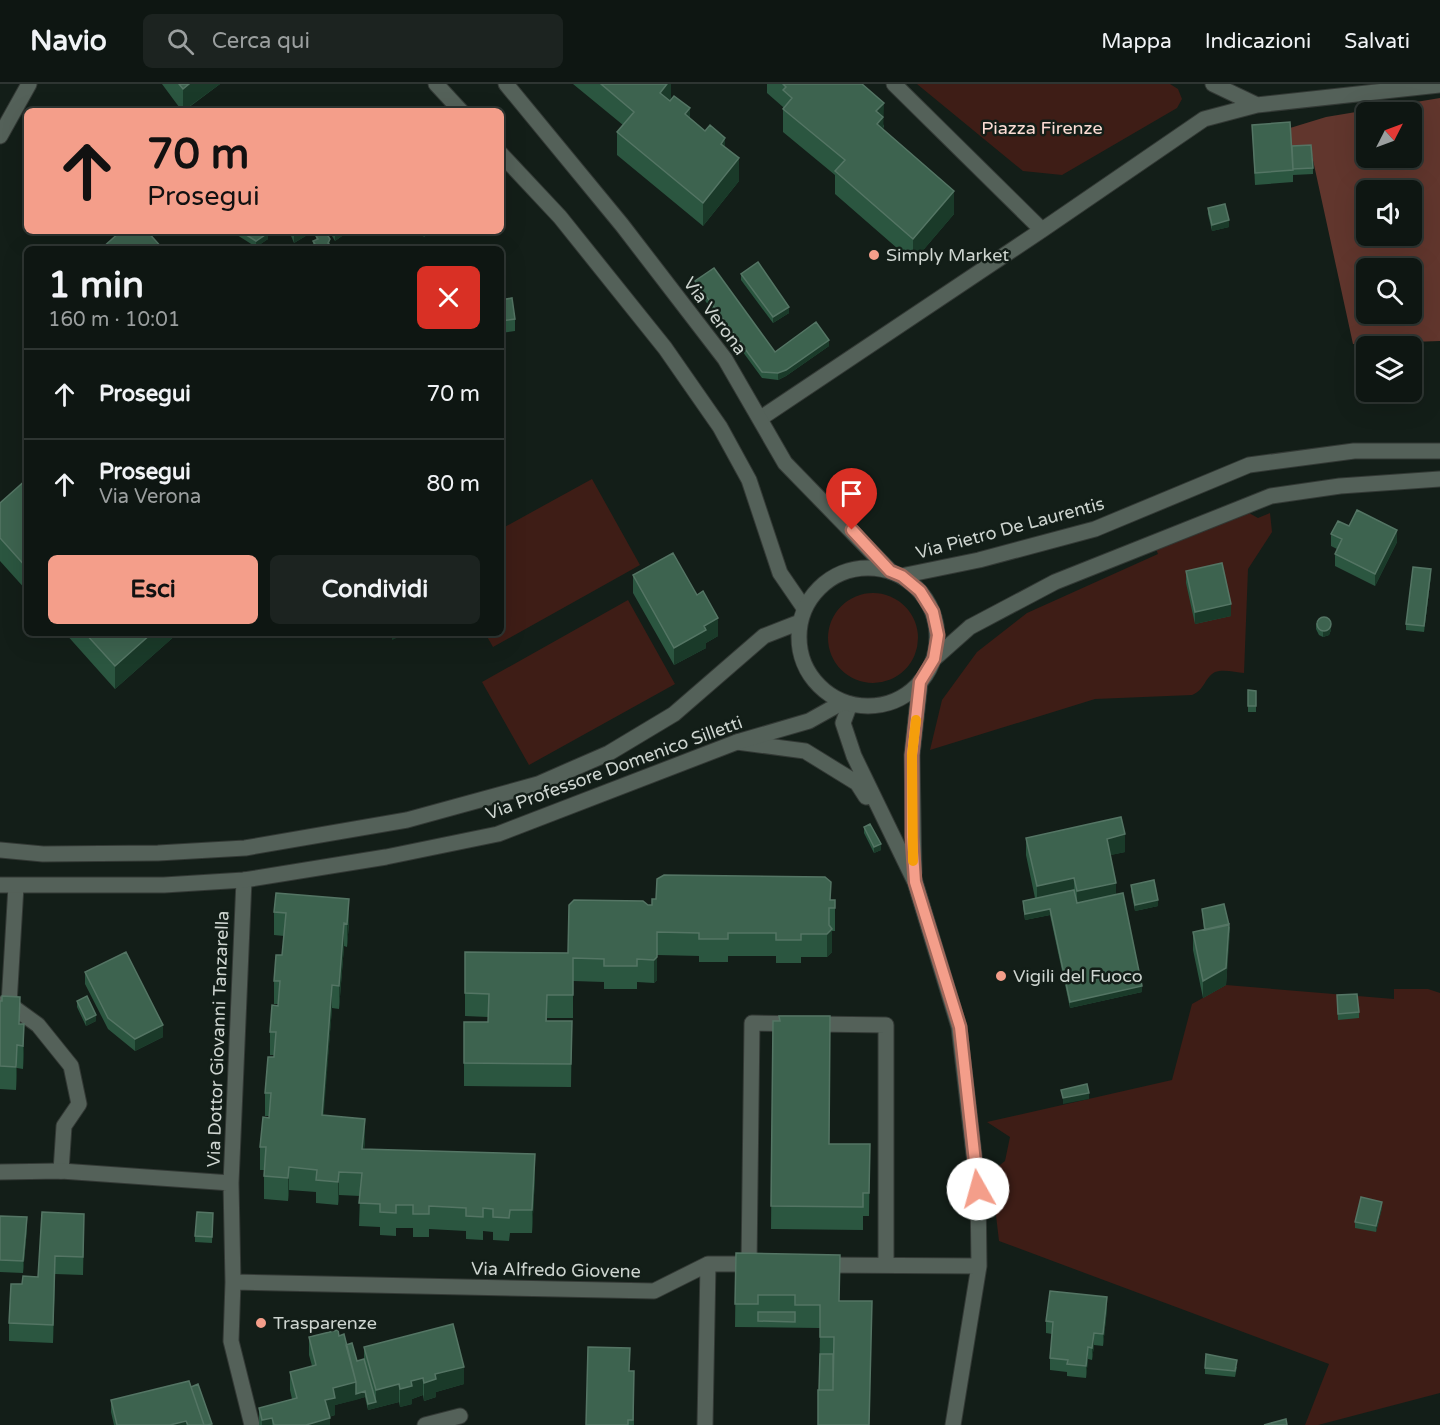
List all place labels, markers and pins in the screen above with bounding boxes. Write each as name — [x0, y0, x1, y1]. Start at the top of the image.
place label: Simply Market — [886, 244, 1009, 266]
marker: Simply Market — [867, 248, 881, 262]
pin — [826, 468, 877, 530]
place label: Vigili del Fuoco — [1013, 965, 1143, 987]
marker: Vigili del Fuoco — [994, 969, 1008, 983]
place label: Trasparenze — [273, 1312, 377, 1334]
marker: Trasparenze — [254, 1316, 268, 1330]

